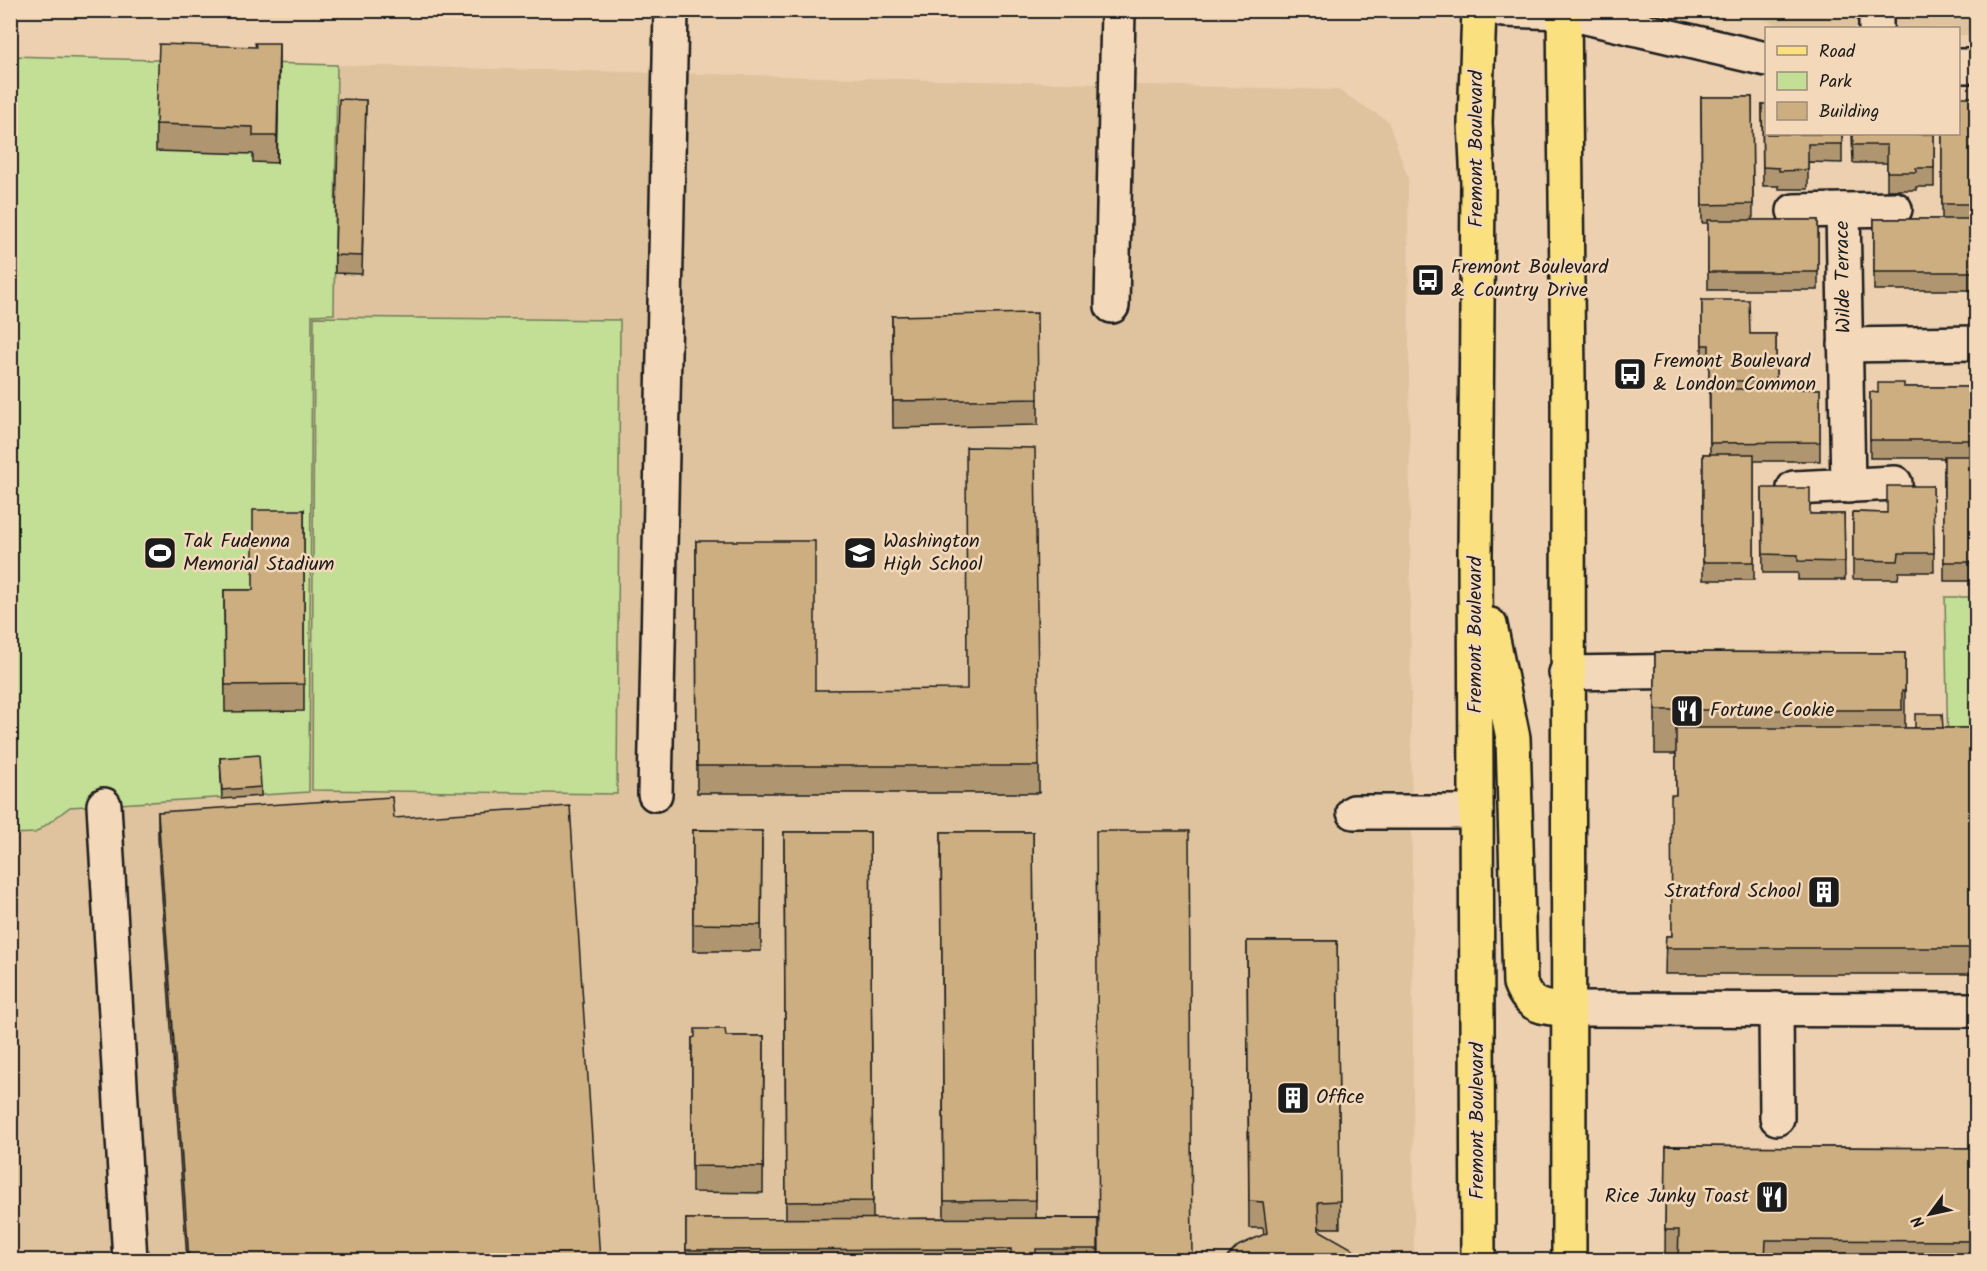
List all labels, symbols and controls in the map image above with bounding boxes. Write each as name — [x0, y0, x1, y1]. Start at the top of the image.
legend — [1765, 27, 1960, 135]
text: Road — [1819, 38, 1856, 67]
text: Park — [1819, 68, 1852, 97]
street label: Fremont Boulevard — [1461, 69, 1493, 228]
text: Building — [1819, 98, 1879, 127]
street label: Wilde Terrace — [1827, 220, 1861, 334]
place label: Fremont Boulevard & Country Drive — [1451, 252, 1609, 307]
bus stop icon: Fremont Boulevard & Country Drive — [1410, 262, 1446, 298]
place label: Fremont Boulevard & London Common — [1653, 346, 1816, 401]
bus stop icon: Fremont Boulevard & London Common — [1612, 356, 1648, 392]
place label: Tak Fudenna Memorial Stadium — [183, 526, 335, 581]
place label: Washington High School — [883, 526, 983, 581]
sports icon: Tak Fudenna Memorial Stadium — [142, 535, 178, 571]
school or university icon: Washington High School — [842, 535, 878, 571]
street label: Fremont Boulevard — [1460, 555, 1492, 714]
restaurant icon: Fortune Cookie — [1669, 693, 1705, 729]
place label: Fortune Cookie — [1710, 695, 1834, 727]
building icon: Stratford School — [1806, 874, 1842, 910]
place label: Stratford School — [1664, 876, 1801, 908]
street label: Fremont Boulevard — [1462, 1041, 1494, 1200]
building icon: Office — [1275, 1080, 1311, 1116]
place label: Office — [1316, 1082, 1364, 1114]
restaurant icon: Rice Junky Toast — [1754, 1179, 1790, 1215]
place label: Rice Junky Toast — [1605, 1181, 1749, 1213]
north arrow — [1900, 1184, 1960, 1244]
text: N — [1905, 1210, 1932, 1232]

